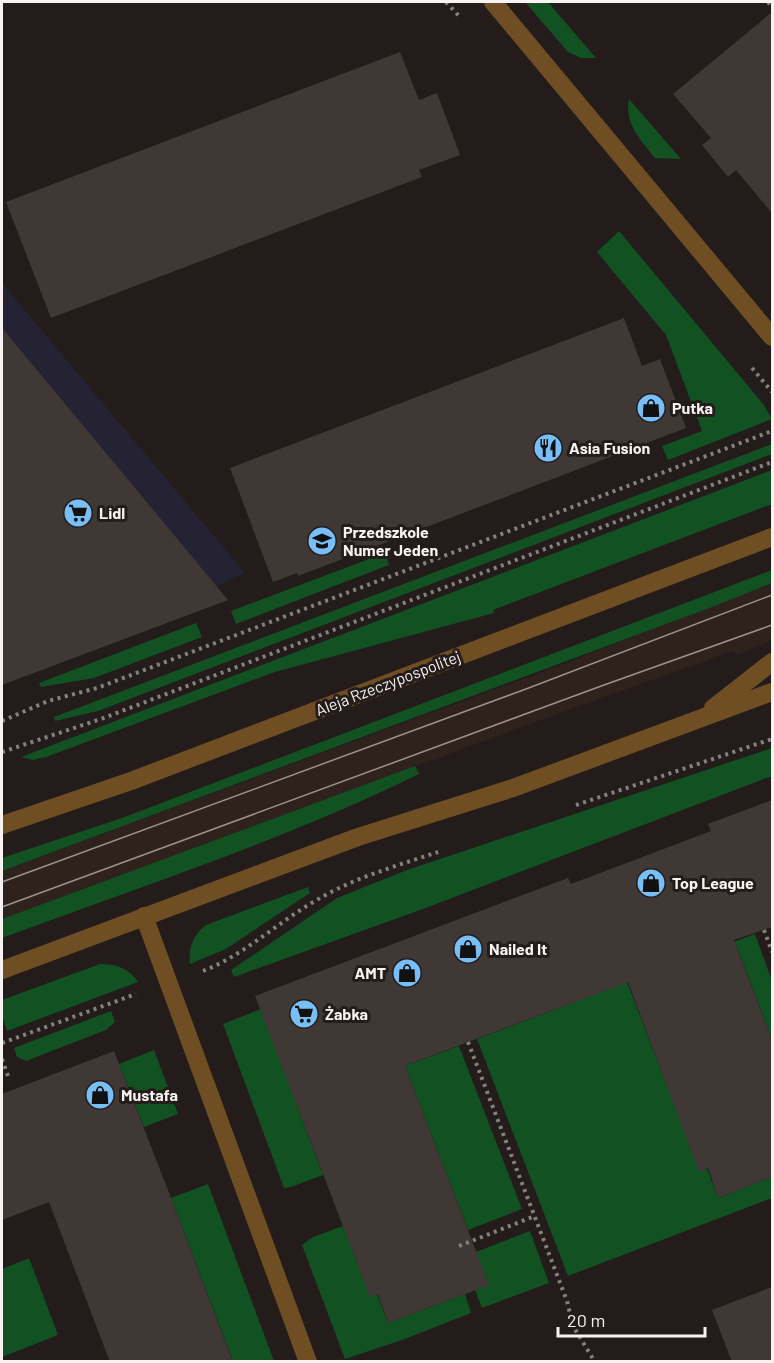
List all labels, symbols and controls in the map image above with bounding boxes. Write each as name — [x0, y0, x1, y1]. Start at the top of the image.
shop icon: Putka — [635, 392, 667, 424]
place label: Putka — [672, 398, 713, 417]
restaurant icon: Asia Fusion — [532, 432, 564, 464]
place label: Asia Fusion — [569, 438, 650, 457]
supermarket icon: Lidl — [62, 497, 94, 529]
place label: Lidl — [99, 503, 125, 522]
place label: Przedszkole Numer Jeden — [343, 522, 438, 559]
school or university icon: Przedszkole Numer Jeden — [306, 525, 338, 557]
street label: Aleja Rzeczypospolitej — [313, 646, 463, 719]
shop icon: Top League — [635, 867, 667, 899]
place label: Top League — [672, 873, 754, 892]
shop icon: Nailed It — [452, 933, 484, 965]
place label: Nailed It — [489, 939, 547, 958]
shop icon: AMT — [391, 957, 423, 989]
place label: AMT — [354, 963, 386, 982]
supermarket icon: Żabka — [288, 998, 320, 1030]
place label: Żabka — [325, 1004, 368, 1023]
shop icon: Mustafa — [84, 1079, 116, 1111]
place label: Mustafa — [121, 1085, 178, 1104]
scale bar — [558, 1300, 705, 1338]
text: 20 m — [567, 1309, 605, 1331]

